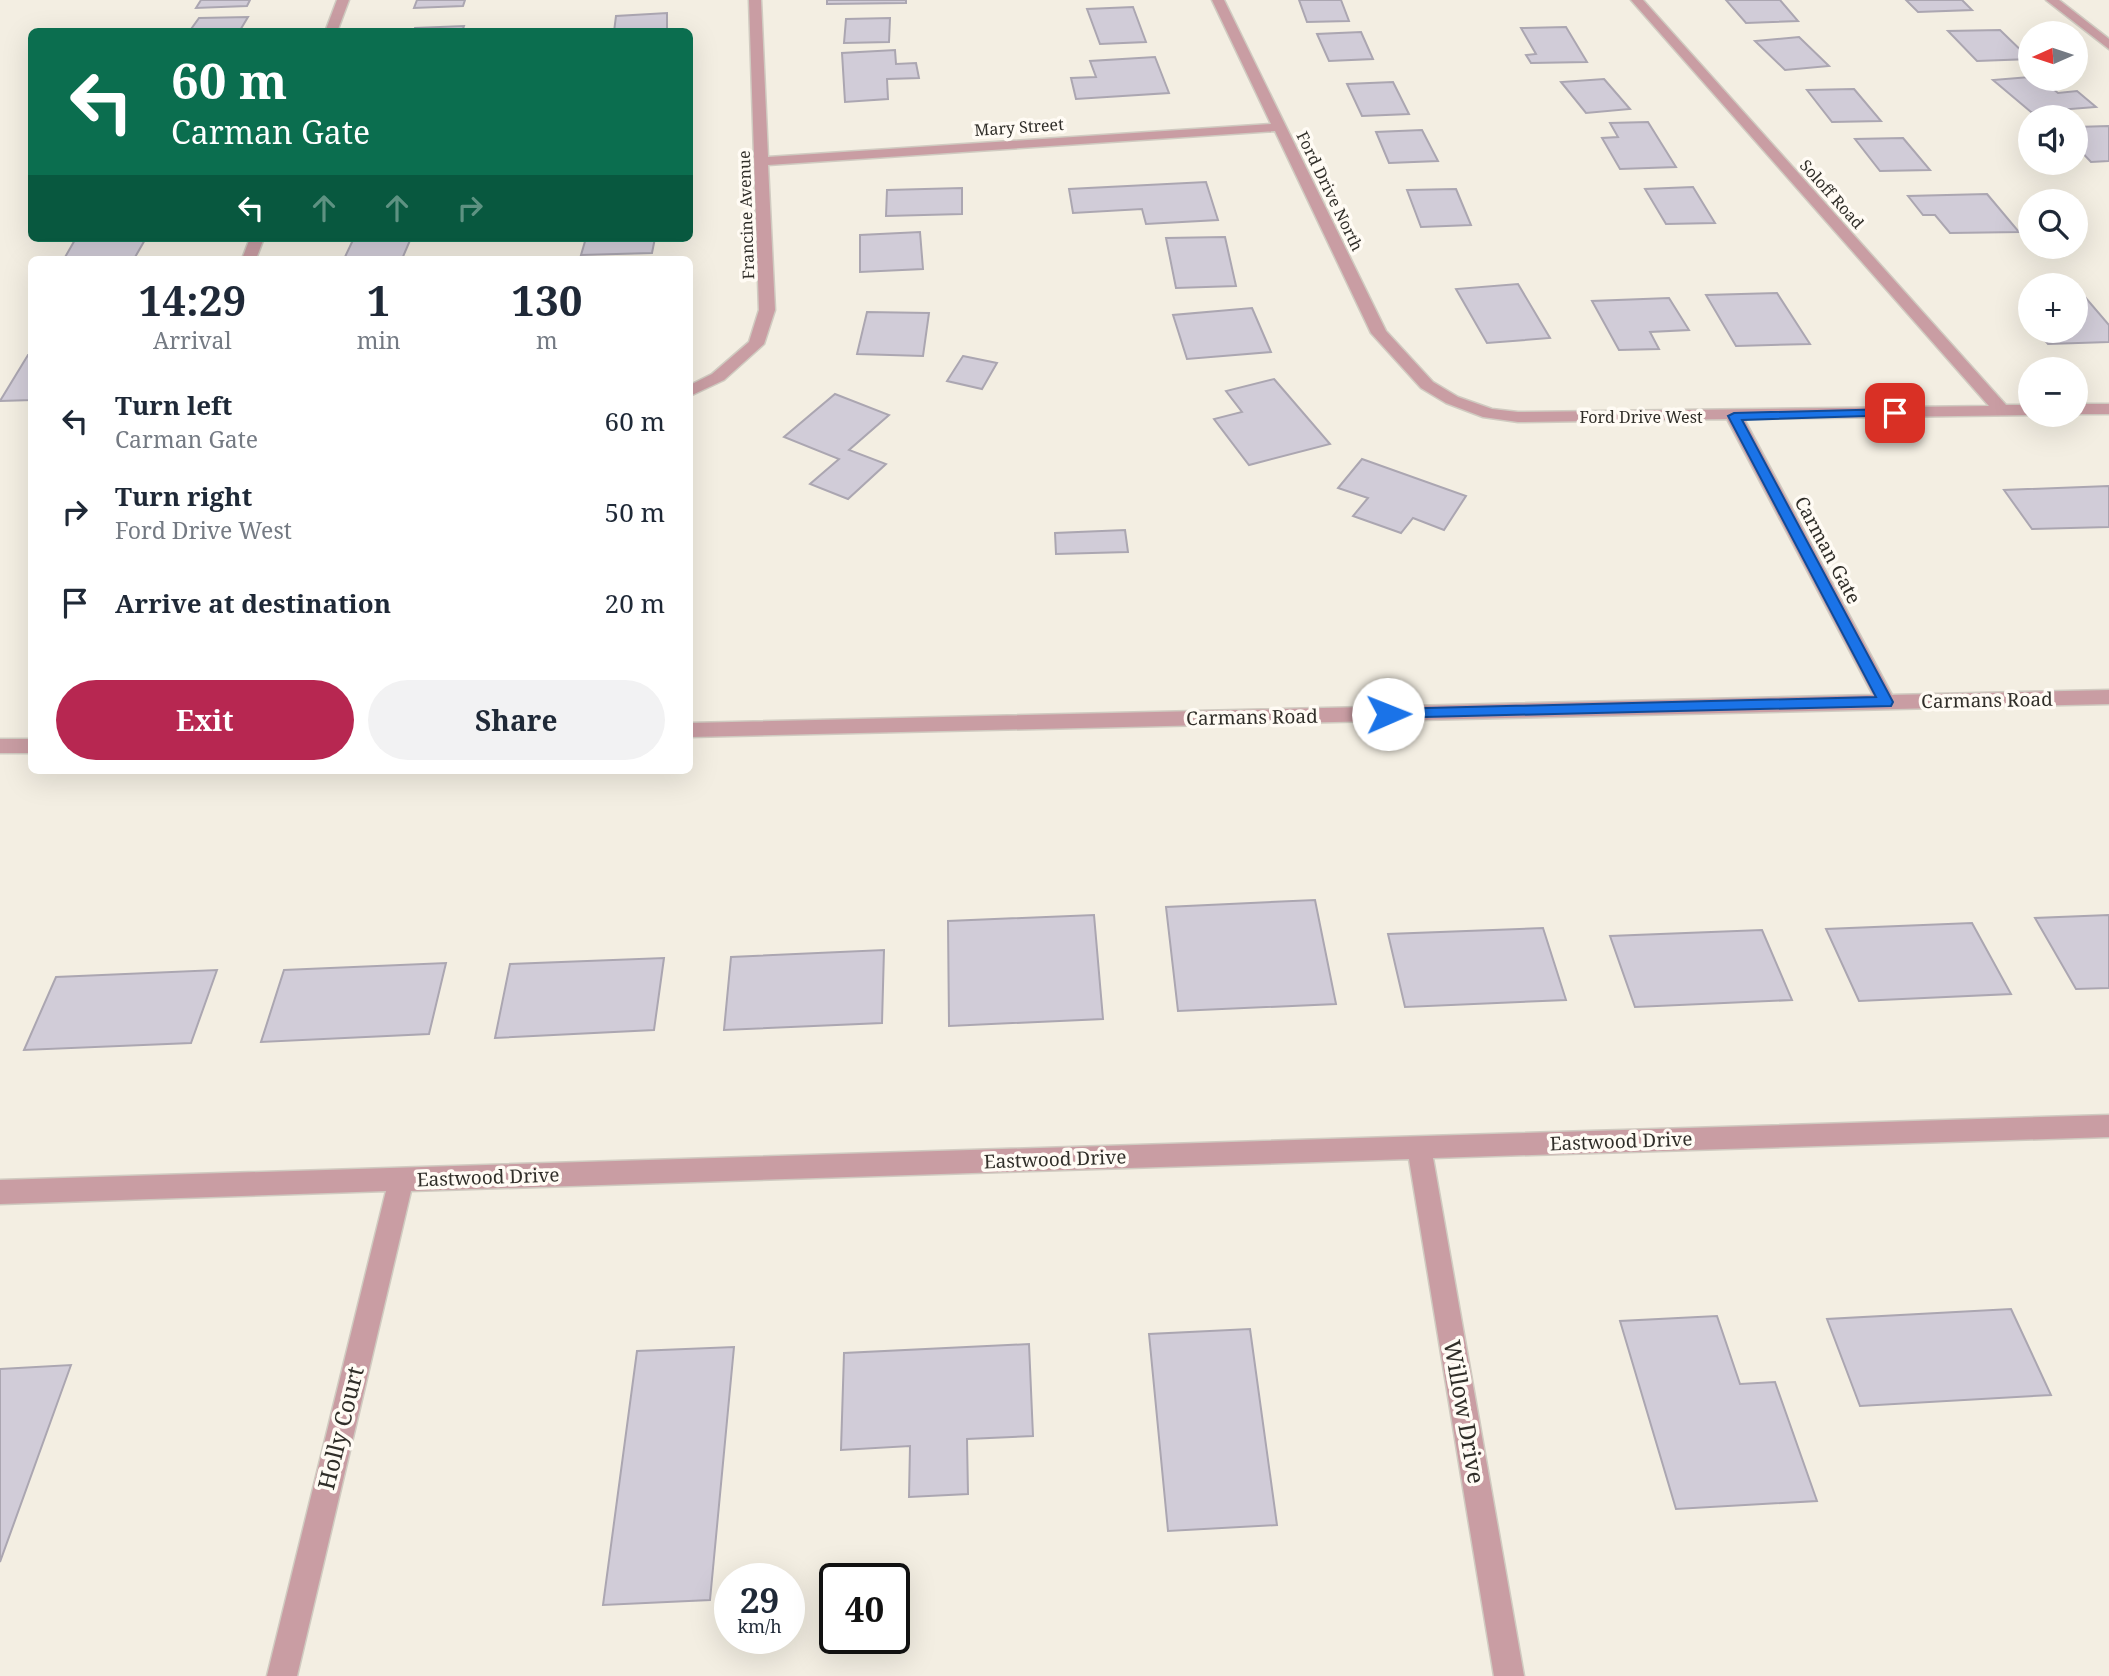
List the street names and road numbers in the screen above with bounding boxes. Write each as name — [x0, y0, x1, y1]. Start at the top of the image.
street label: Mary Street — [974, 113, 1065, 141]
street label: Ford Drive North — [1291, 127, 1369, 255]
street label: Francine Avenue — [733, 150, 759, 280]
street label: Soloff Road — [1795, 155, 1869, 234]
street label: Ford Drive West — [1579, 406, 1703, 428]
street label: Carman Gate — [1789, 492, 1867, 608]
street label: Carmans Road — [1921, 686, 2053, 714]
street label: Carmans Road — [1186, 703, 1318, 731]
street label: Eastwood Drive — [1549, 1126, 1693, 1156]
street label: Eastwood Drive — [983, 1144, 1127, 1174]
street label: Eastwood Drive — [416, 1162, 560, 1192]
street label: Willow Drive — [1437, 1337, 1493, 1486]
street label: Holly Court — [309, 1363, 371, 1493]

